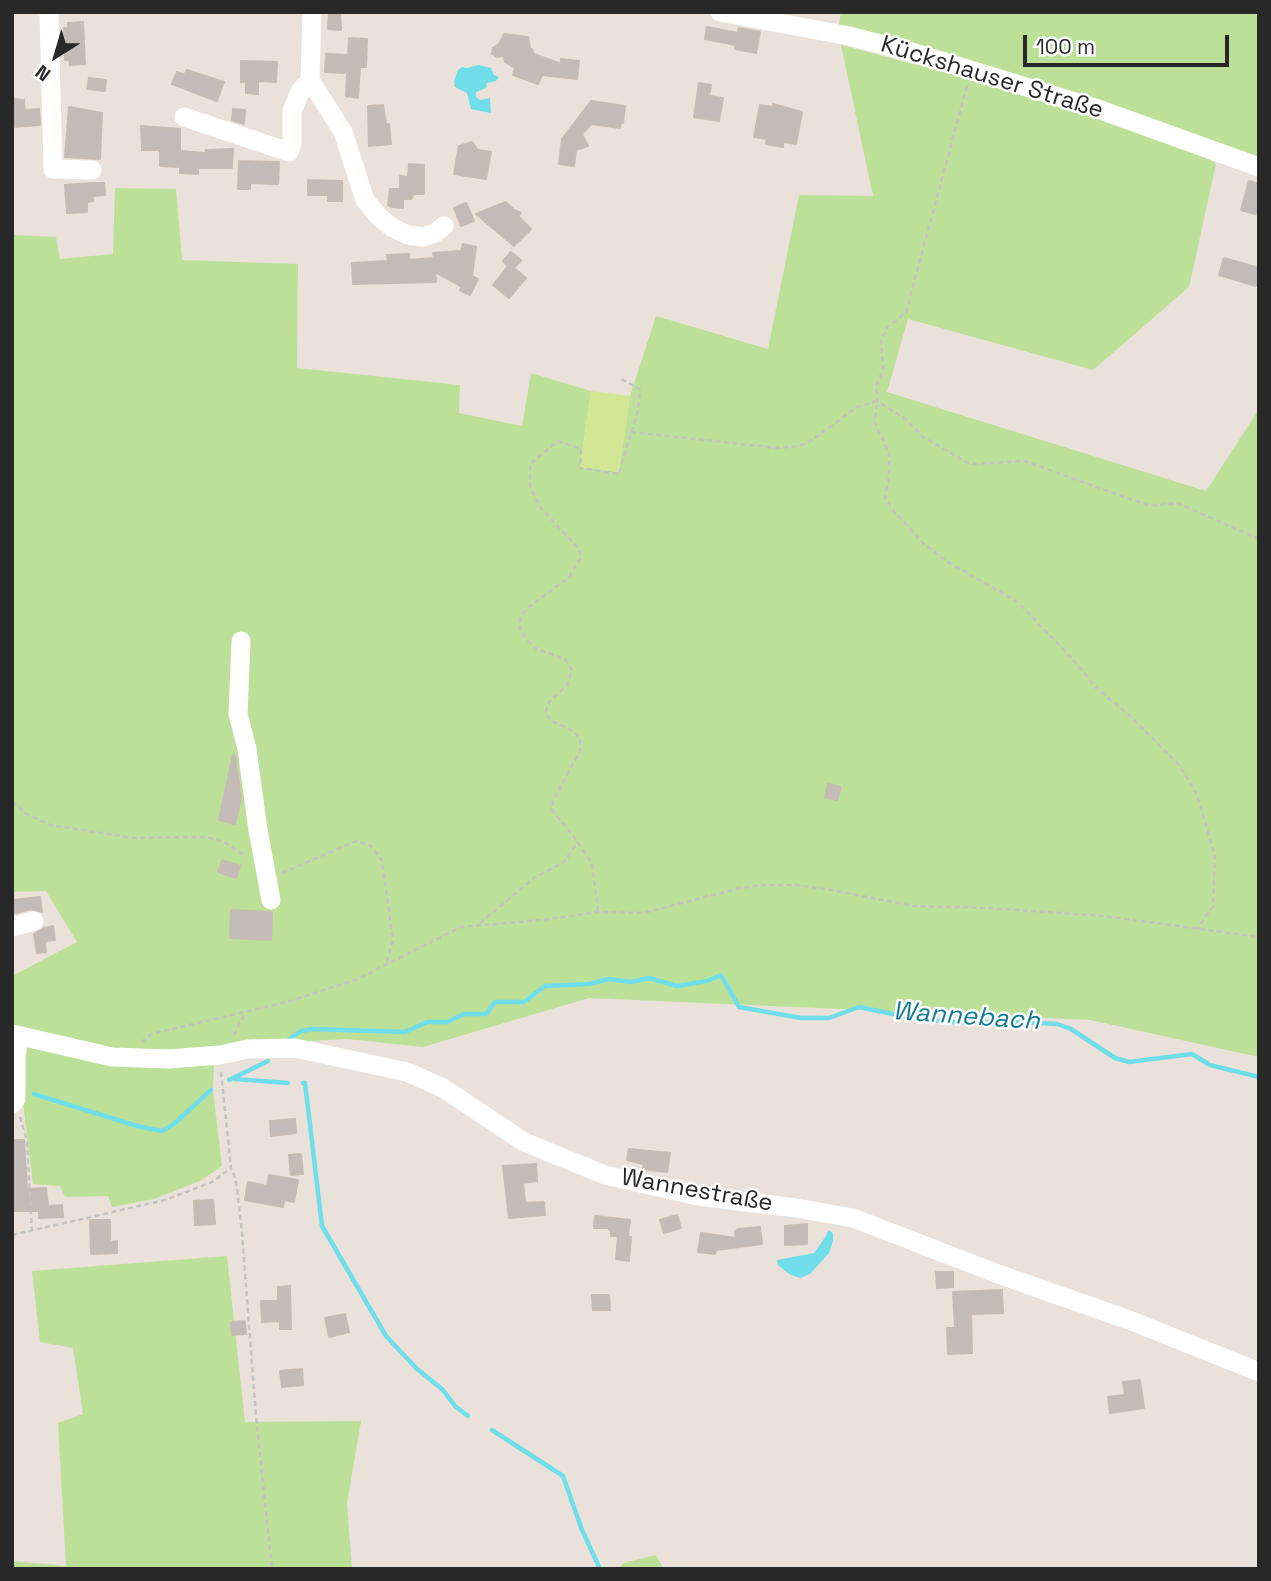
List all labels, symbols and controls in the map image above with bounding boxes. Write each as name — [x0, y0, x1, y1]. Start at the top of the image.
north arrow — [21, 21, 91, 91]
scale bar — [1026, 21, 1232, 65]
street label: Kückshauser Straße — [877, 30, 1107, 126]
text: 100 m — [1036, 33, 1095, 60]
text: N — [30, 59, 56, 87]
water label: Wannebach — [891, 996, 1041, 1038]
street label: Wannestraße — [619, 1164, 775, 1218]

